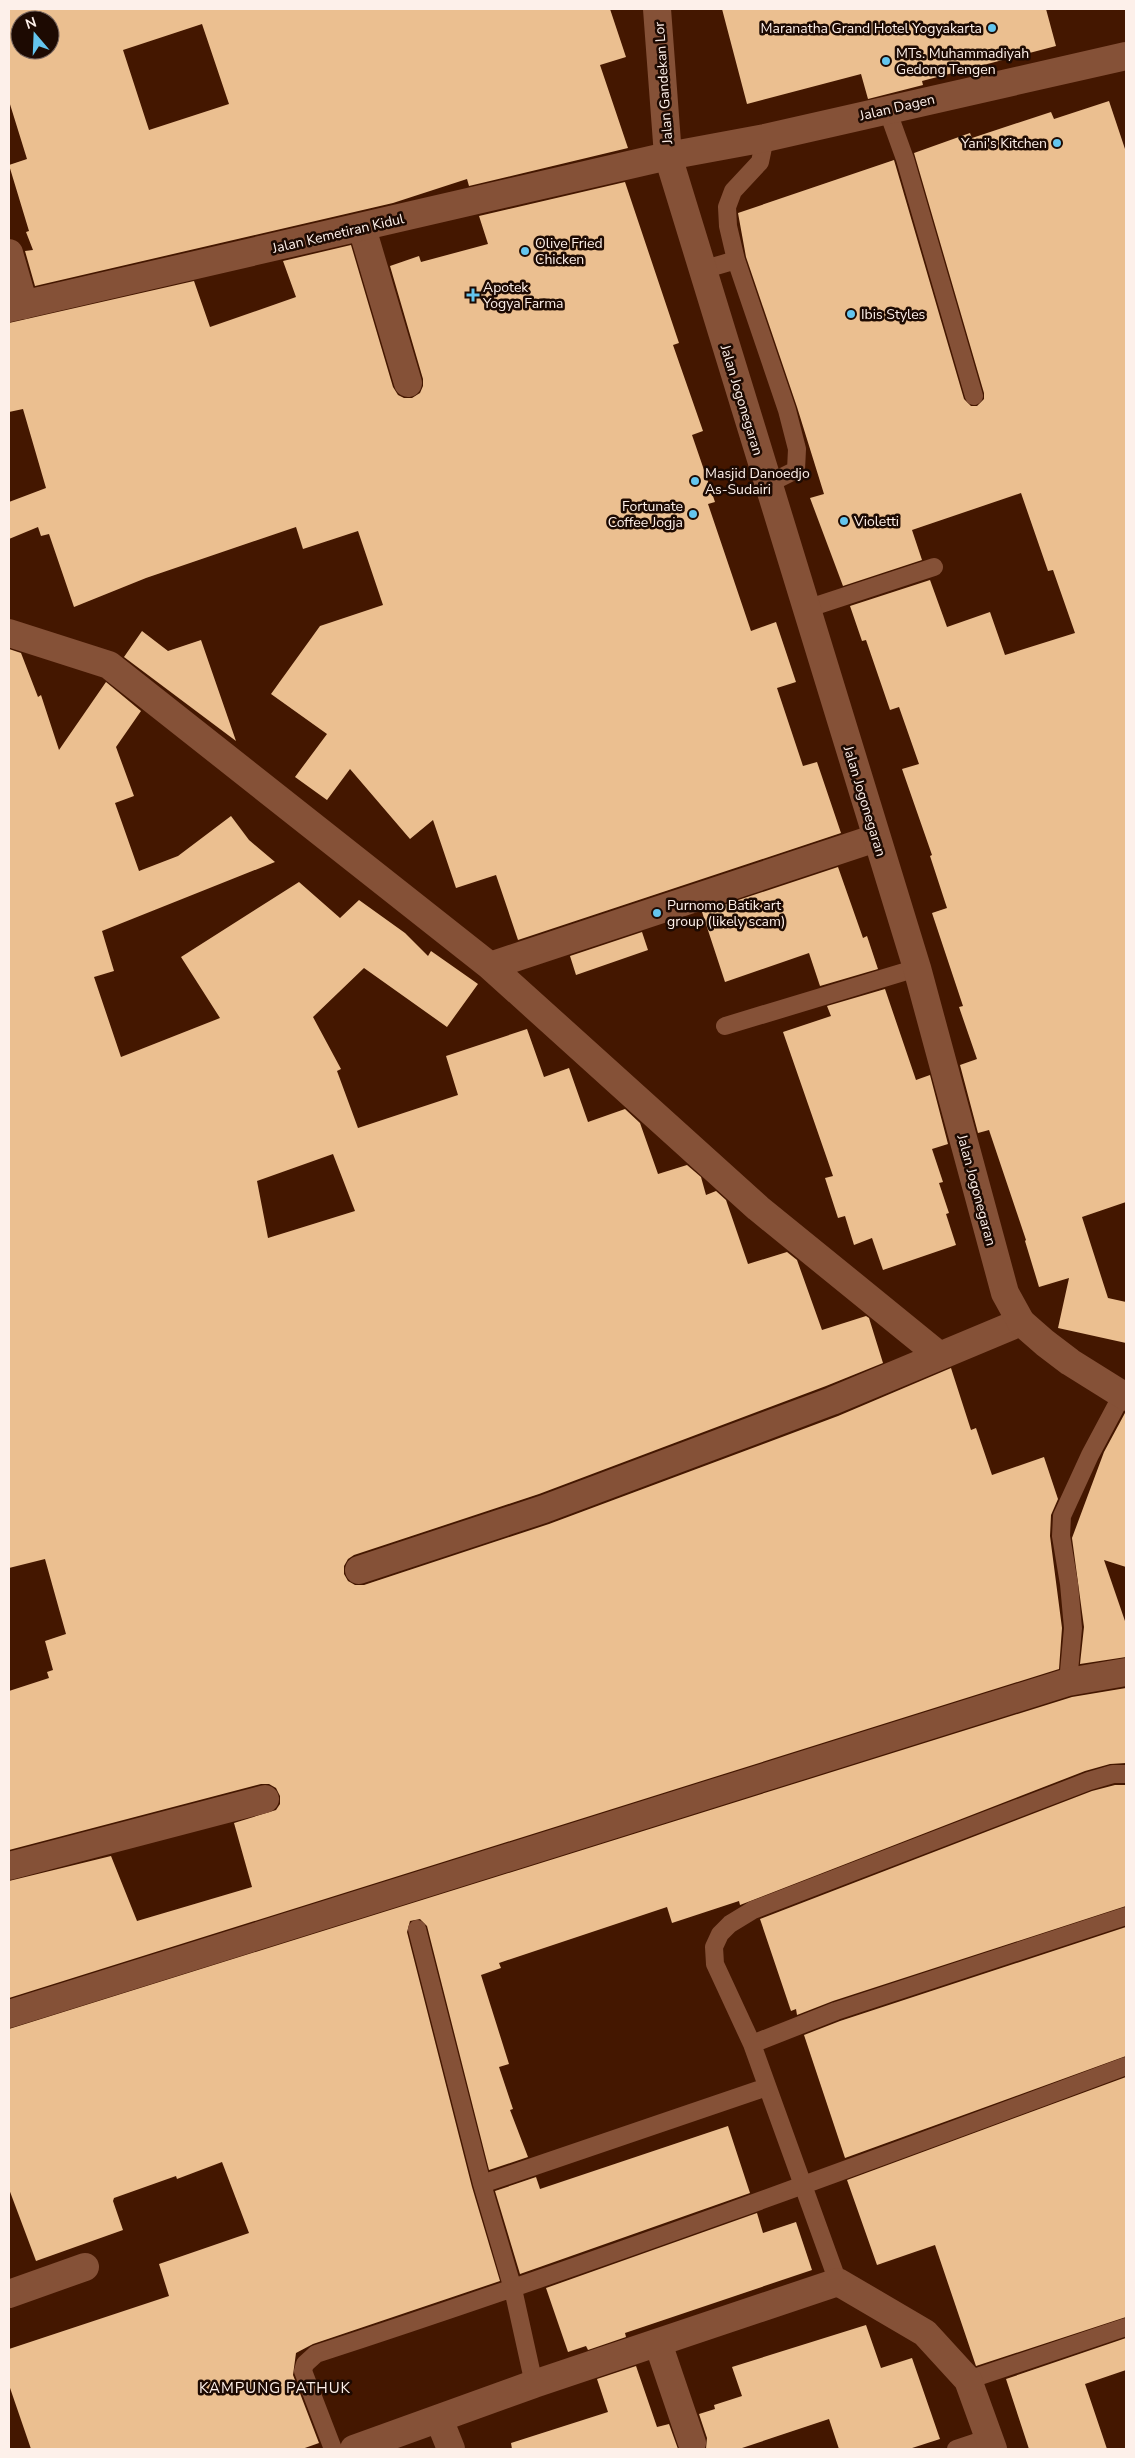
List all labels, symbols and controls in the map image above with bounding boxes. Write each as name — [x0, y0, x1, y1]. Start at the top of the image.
north arrow — [10, 10, 60, 60]
text: N — [23, 12, 39, 34]
place label: Maranatha Grand Hotel Yogyakarta — [761, 19, 982, 38]
street label: Jalan Gandekan Lor — [650, 21, 677, 146]
marker: Maranatha Grand Hotel Yogyakarta — [986, 22, 998, 34]
place label: MTs. Muhammadiyah Gedong Tengen — [896, 44, 1029, 79]
marker: MTs. Muhammadiyah Gedong Tengen — [880, 55, 892, 67]
street label: Jalan Dagen — [857, 90, 937, 126]
place label: Yani's Kitchen — [960, 134, 1047, 153]
marker: Yani's Kitchen — [1051, 137, 1063, 149]
street label: Jalan Kemetiran Kidul — [269, 209, 407, 258]
place label: Olive Fried Chicken — [535, 234, 603, 269]
marker: Olive Fried Chicken — [519, 245, 531, 257]
place label: Apotek Yogya Farma — [482, 278, 564, 313]
marker: Apotek Yogya Farma — [467, 289, 479, 301]
place label: Ibis Styles — [861, 305, 926, 324]
marker: Ibis Styles — [845, 308, 857, 320]
street label: Jalan Jogonegaran — [715, 342, 767, 458]
place label: Masjid Danoedjo As-Sudairi — [705, 464, 810, 499]
marker: Masjid Danoedjo As-Sudairi — [689, 475, 701, 487]
place label: Fortunate Coffee Jogja — [608, 497, 683, 532]
marker: Fortunate Coffee Jogja — [687, 508, 699, 520]
place label: Violetti — [853, 512, 899, 531]
marker: Violetti — [838, 515, 850, 527]
street label: Jalan Jogonegaran — [838, 743, 890, 859]
place label: Purnomo Batik art group (likely scam) — [667, 896, 785, 931]
marker: Purnomo Batik art group (likely scam) — [651, 907, 663, 919]
street label: Jalan Jogonegaran — [952, 1131, 1001, 1248]
district label: KAMPUNG PATHUK — [199, 2378, 351, 2398]

